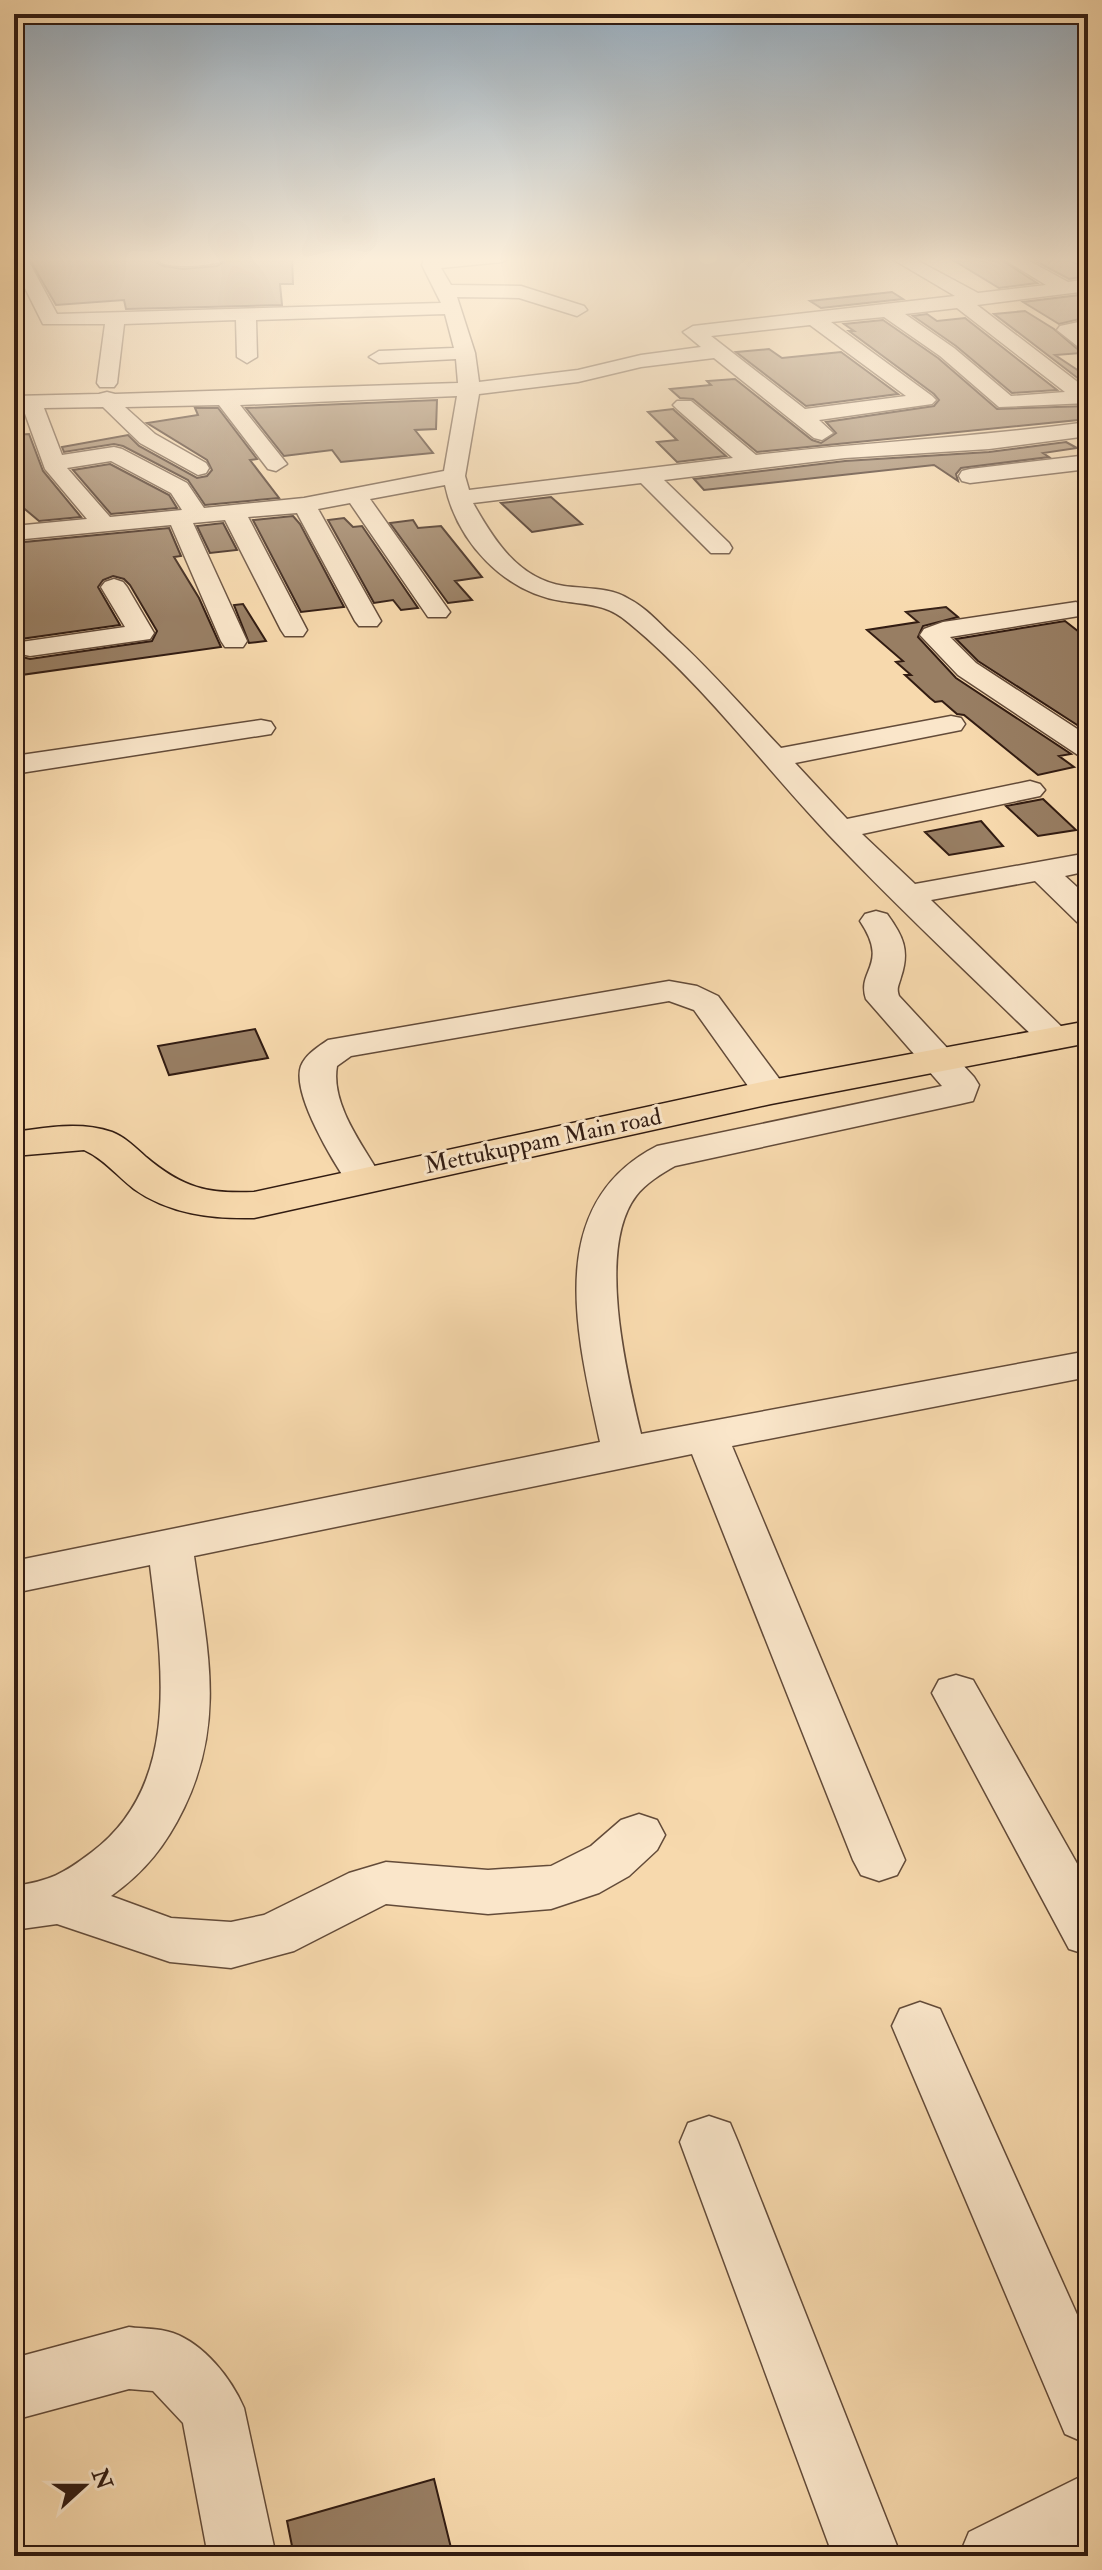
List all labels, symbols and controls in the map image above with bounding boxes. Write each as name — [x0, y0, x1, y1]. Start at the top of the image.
street label: Mettukuppam Main road — [422, 1101, 664, 1181]
north arrow — [44, 2446, 124, 2526]
text: N — [85, 2464, 118, 2494]

